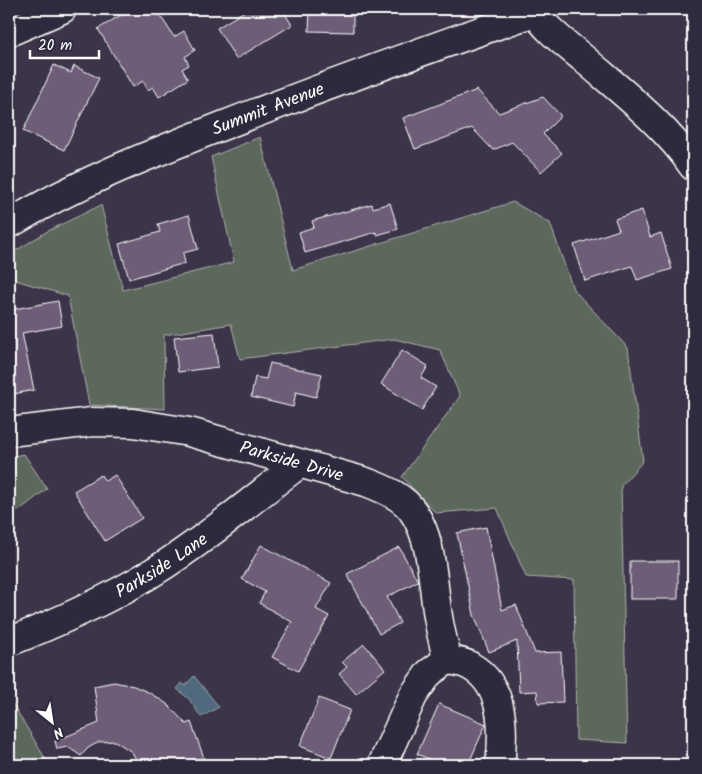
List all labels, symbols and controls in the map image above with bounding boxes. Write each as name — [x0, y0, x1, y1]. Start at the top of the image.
scale bar — [30, 28, 99, 60]
text: 20 m — [38, 34, 72, 58]
street label: Summit Avenue — [208, 75, 329, 145]
street label: Parkside Drive — [236, 434, 346, 491]
street label: Parkside Lane — [111, 526, 215, 607]
north arrow — [28, 696, 78, 746]
text: N — [49, 721, 67, 744]

